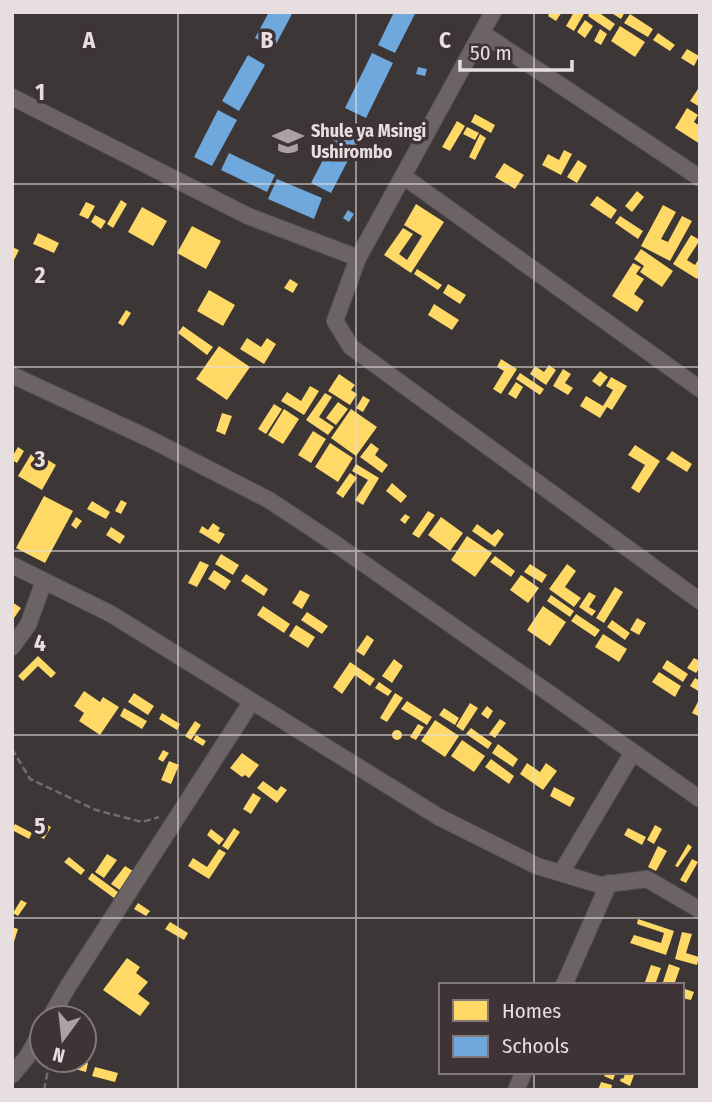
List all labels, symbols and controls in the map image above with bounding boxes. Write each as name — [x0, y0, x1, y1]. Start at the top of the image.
text: A — [82, 26, 96, 54]
text: B — [261, 26, 274, 54]
text: C — [439, 26, 451, 54]
scale bar — [460, 28, 572, 72]
text: 50 m — [470, 40, 512, 66]
text: 1 — [35, 78, 45, 106]
place label: Shule ya Msingi Ushirombo — [311, 120, 426, 163]
school or university icon: Shule ya Msingi Ushirombo — [271, 124, 305, 158]
text: 2 — [34, 261, 46, 289]
text: 3 — [34, 445, 46, 473]
text: 4 — [34, 629, 46, 657]
text: 5 — [34, 812, 46, 840]
legend — [439, 983, 684, 1074]
text: Homes — [502, 998, 561, 1024]
north arrow — [28, 1004, 98, 1074]
text: Schools — [502, 1033, 569, 1059]
text: N — [50, 1042, 67, 1068]

